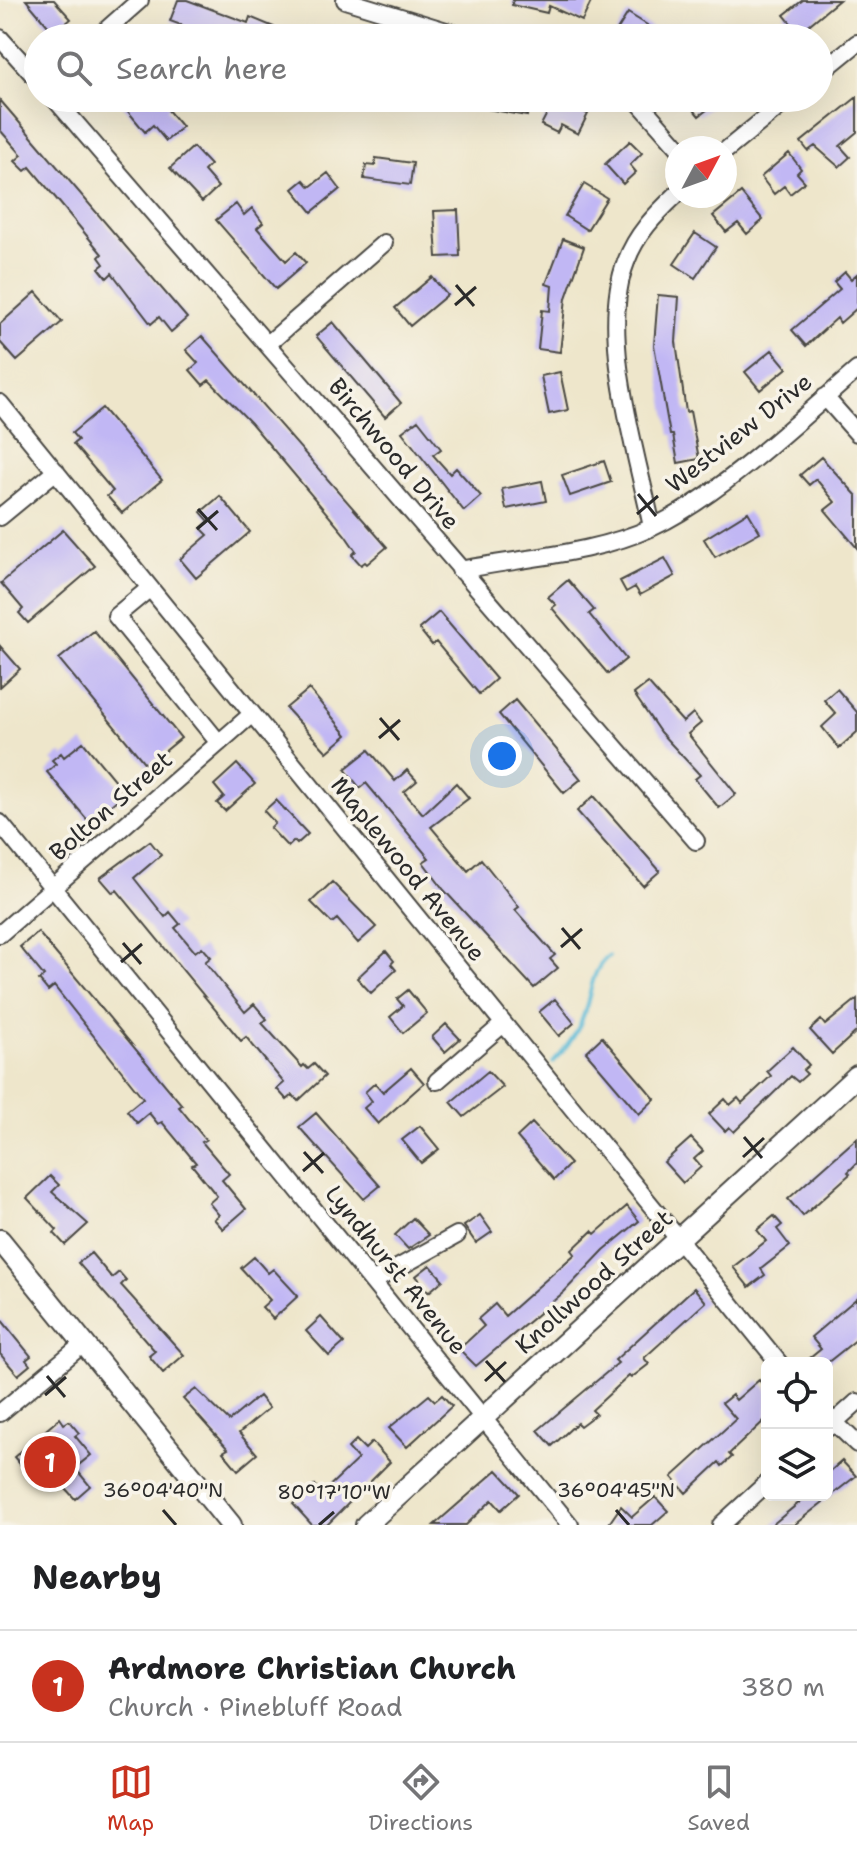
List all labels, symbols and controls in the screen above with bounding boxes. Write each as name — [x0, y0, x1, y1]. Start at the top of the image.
search box — [24, 24, 833, 112]
icon: search — [52, 46, 96, 90]
text: Search here — [116, 48, 287, 89]
north arrow — [665, 136, 737, 208]
street label: Westview Drive — [659, 366, 819, 500]
street label: Birchwood Drive — [321, 371, 467, 537]
your location — [482, 736, 522, 776]
street label: Bolton Street — [43, 744, 179, 868]
street label: Maplewood Avenue — [323, 770, 493, 968]
street label: Lyndhurst Avenue — [318, 1179, 474, 1361]
street label: Knollwood Street — [508, 1203, 680, 1361]
map controls — [761, 1357, 833, 1501]
button: locate — [761, 1357, 833, 1429]
button: layers — [761, 1429, 833, 1501]
pin: 1 — [24, 1432, 76, 1492]
text: 36°04'40"N — [103, 1477, 223, 1503]
text: 36°04'45"N — [557, 1477, 675, 1503]
text: 80°17'10"W — [277, 1479, 391, 1505]
text: Nearby — [32, 1554, 162, 1600]
text: Ardmore Christian Church — [108, 1648, 516, 1689]
text: 1 — [52, 1669, 64, 1704]
text: 380 m — [740, 1669, 825, 1704]
text: Church · Pinebluff Road — [108, 1689, 402, 1724]
tab: Map — [107, 1760, 154, 1837]
tab: Directions — [368, 1760, 473, 1837]
tab: Saved — [687, 1760, 750, 1837]

